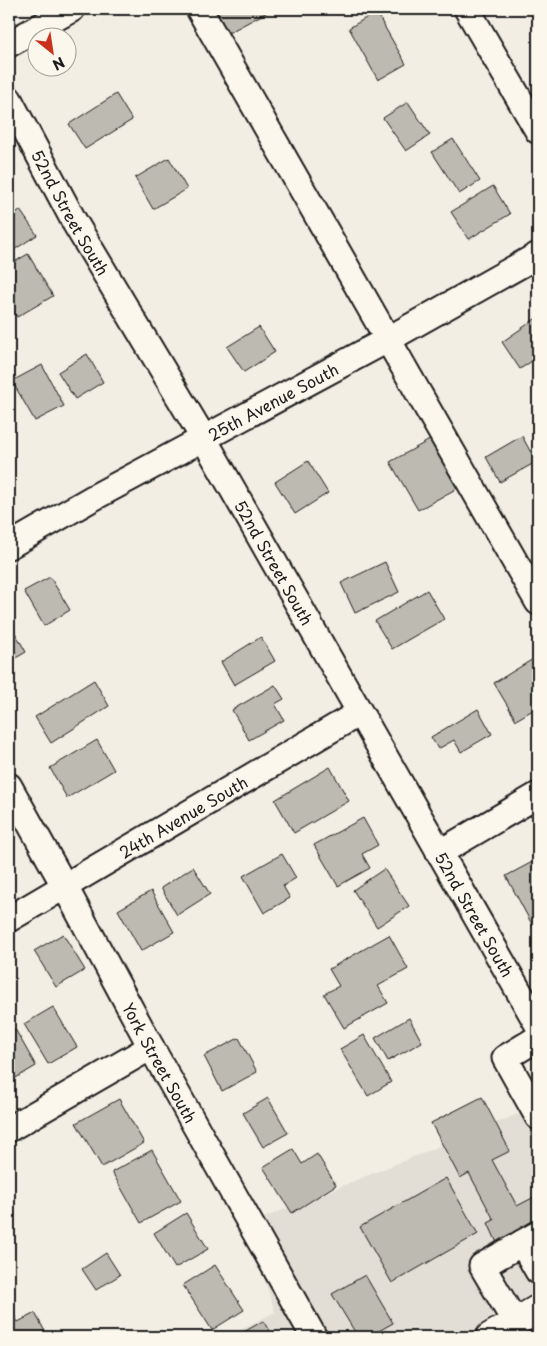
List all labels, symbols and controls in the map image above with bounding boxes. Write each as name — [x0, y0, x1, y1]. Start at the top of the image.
north arrow — [28, 28, 78, 78]
text: N — [49, 52, 69, 76]
street label: 52nd Street South — [26, 145, 115, 280]
street label: 25th Avenue South — [203, 356, 342, 446]
street label: 52nd Street South — [229, 495, 320, 629]
street label: 24th Avenue South — [114, 769, 252, 864]
street label: 52nd Street South — [430, 847, 520, 981]
street label: York Street South — [117, 998, 203, 1127]

